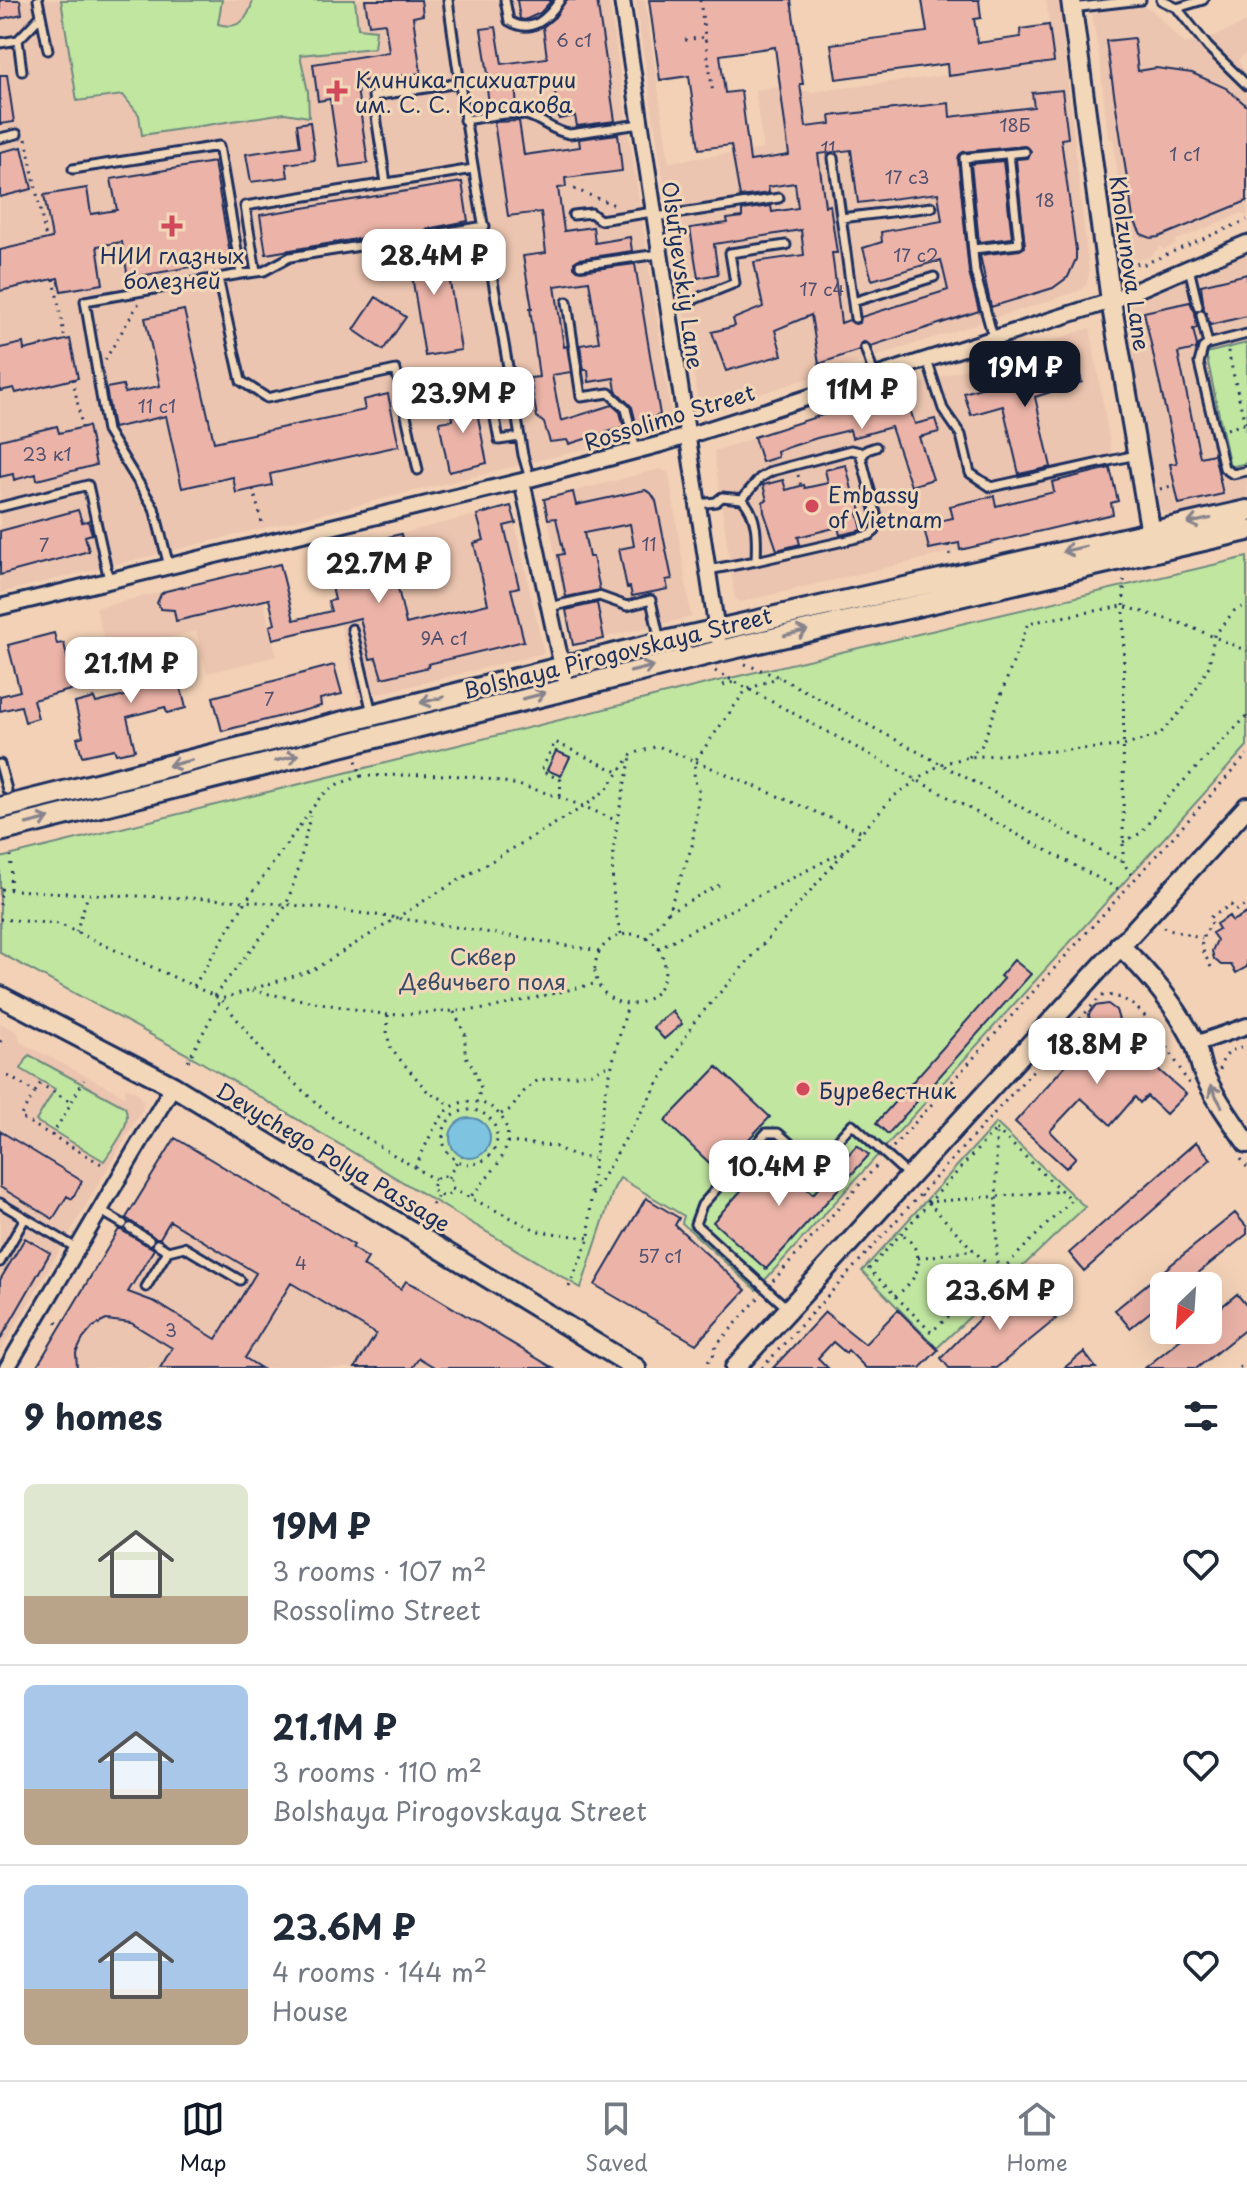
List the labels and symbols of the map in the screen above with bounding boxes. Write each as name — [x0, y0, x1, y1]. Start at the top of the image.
house number: 6 с1 — [556, 26, 592, 53]
place label: Клиника психиатрии им. С. С. Корсакова — [355, 62, 576, 120]
marker: Клиника психиатрии им. С. С. Корсакова — [326, 80, 348, 102]
house number: 18Б — [999, 111, 1031, 138]
house number: 11 — [820, 134, 836, 161]
house number: 1 с1 — [1169, 140, 1201, 167]
house number: 17 с3 — [885, 163, 929, 190]
street label: Kholzunova Lane — [1102, 173, 1160, 353]
street label: Olsufyevskiy Lane — [654, 179, 714, 371]
house number: 18 — [1035, 186, 1055, 213]
marker: НИИ глазных болезней — [161, 215, 183, 237]
pin: 28.4M ₽ — [360, 229, 508, 297]
place label: НИИ глазных болезней — [100, 238, 244, 296]
house number: 17 с2 — [893, 241, 939, 268]
house number: 17 с4 — [800, 275, 844, 302]
pin: 19M ₽ — [969, 341, 1081, 409]
pin: 11M ₽ — [806, 363, 918, 431]
pin: 23.9M ₽ — [389, 367, 537, 435]
street label: Rossolimo Street — [580, 374, 758, 458]
house number: 11 с1 — [138, 392, 176, 419]
house number: 23 к1 — [23, 440, 72, 467]
place label: Embassy of Vietnam — [828, 477, 943, 535]
marker: Embassy of Vietnam — [803, 497, 821, 515]
one-way arrow — [1186, 514, 1212, 529]
house number: 11 — [641, 530, 657, 557]
house number: 7 — [39, 531, 49, 558]
pin: 22.7M ₽ — [305, 537, 453, 605]
one-way arrow — [1062, 542, 1088, 557]
street label: Bolshaya Pirogovskaya Street — [459, 598, 775, 706]
house number: 9А с1 — [420, 624, 468, 651]
one-way arrow — [783, 624, 809, 639]
pin: 21.1M ₽ — [57, 637, 205, 705]
one-way arrow — [629, 661, 655, 676]
house number: 7 — [264, 685, 274, 712]
one-way arrow — [521, 688, 547, 703]
one-way arrow — [420, 694, 446, 709]
one-way arrow — [274, 750, 300, 765]
one-way arrow — [168, 757, 193, 772]
one-way arrow — [24, 813, 50, 828]
park label: Сквер Девичьего поля — [399, 939, 566, 997]
pin: 18.8M ₽ — [1023, 1018, 1171, 1086]
street label: Devychego Polya Passage — [211, 1073, 457, 1239]
place label: Буревестник — [819, 1073, 957, 1106]
marker: Буревестник — [794, 1080, 812, 1098]
one-way arrow — [1208, 1085, 1224, 1108]
pin: 10.4M ₽ — [705, 1140, 853, 1208]
house number: 57 с1 — [638, 1242, 682, 1269]
house number: 4 — [295, 1249, 307, 1276]
pin: 23.6M ₽ — [926, 1264, 1074, 1332]
north arrow — [1150, 1272, 1222, 1344]
house number: 3 — [165, 1316, 177, 1343]

